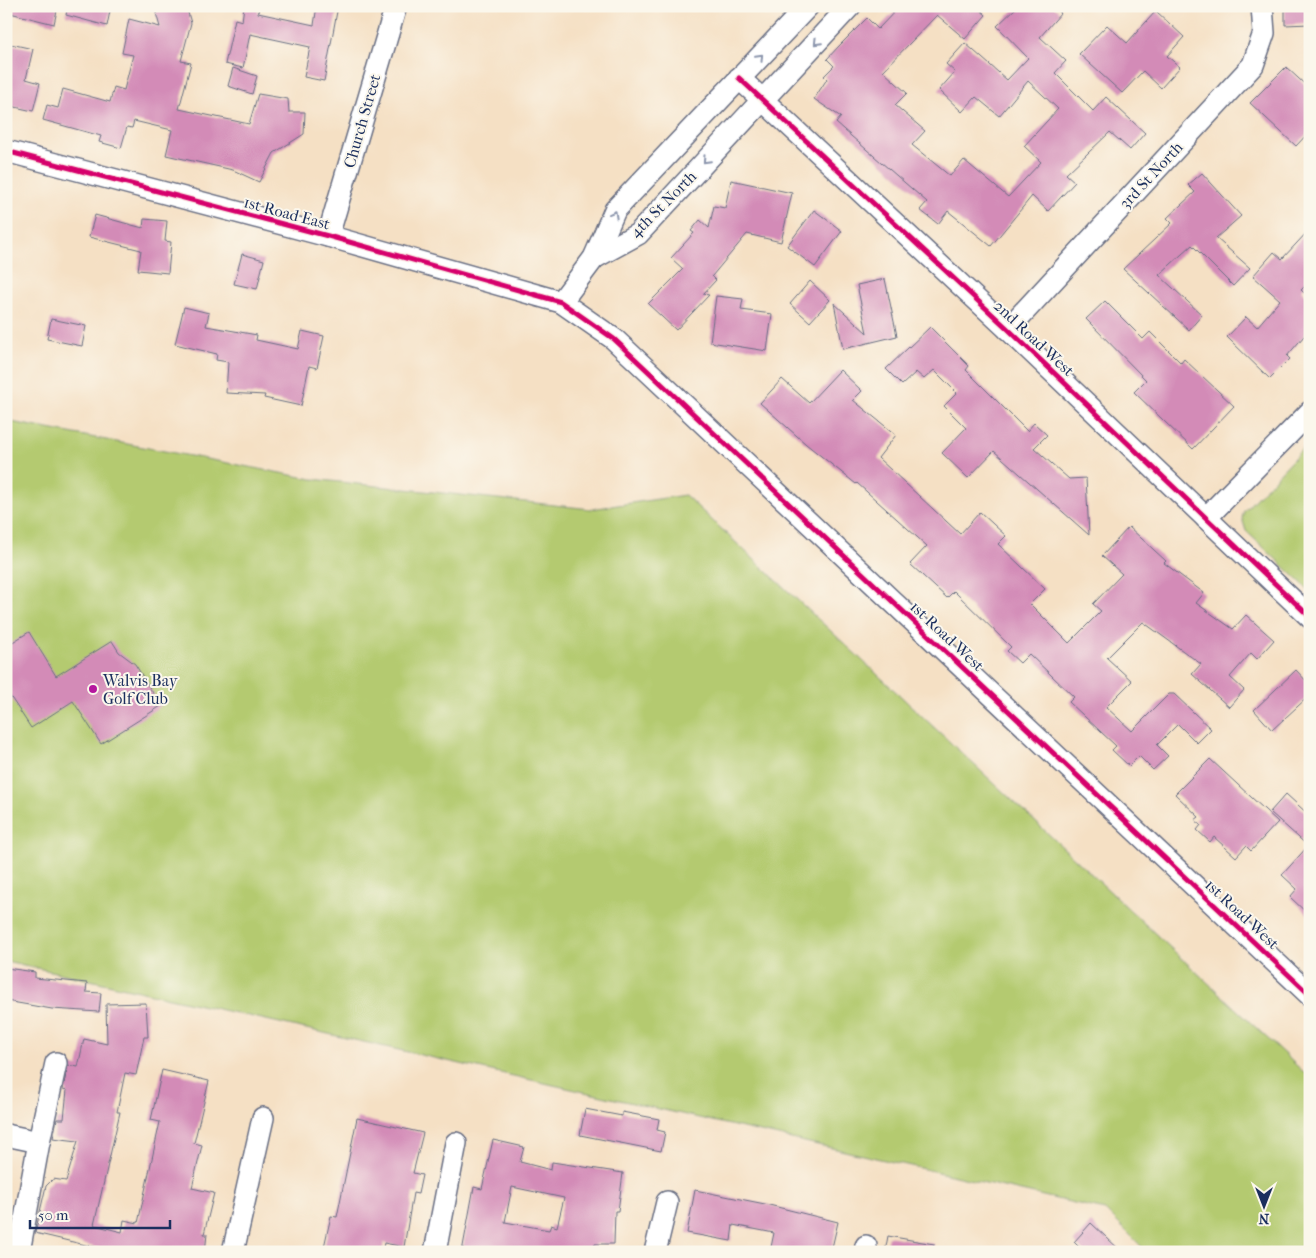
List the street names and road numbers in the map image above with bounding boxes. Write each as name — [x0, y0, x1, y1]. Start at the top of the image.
street label: Church Street — [340, 71, 385, 170]
street label: 3rd St North — [1115, 138, 1187, 212]
street label: 4th St North — [626, 167, 700, 241]
street label: 1st Road East — [242, 192, 333, 234]
street label: 2nd Road West — [990, 296, 1078, 380]
street label: 1st Road West — [906, 597, 988, 675]
street label: 1st Road West — [1201, 875, 1283, 953]

